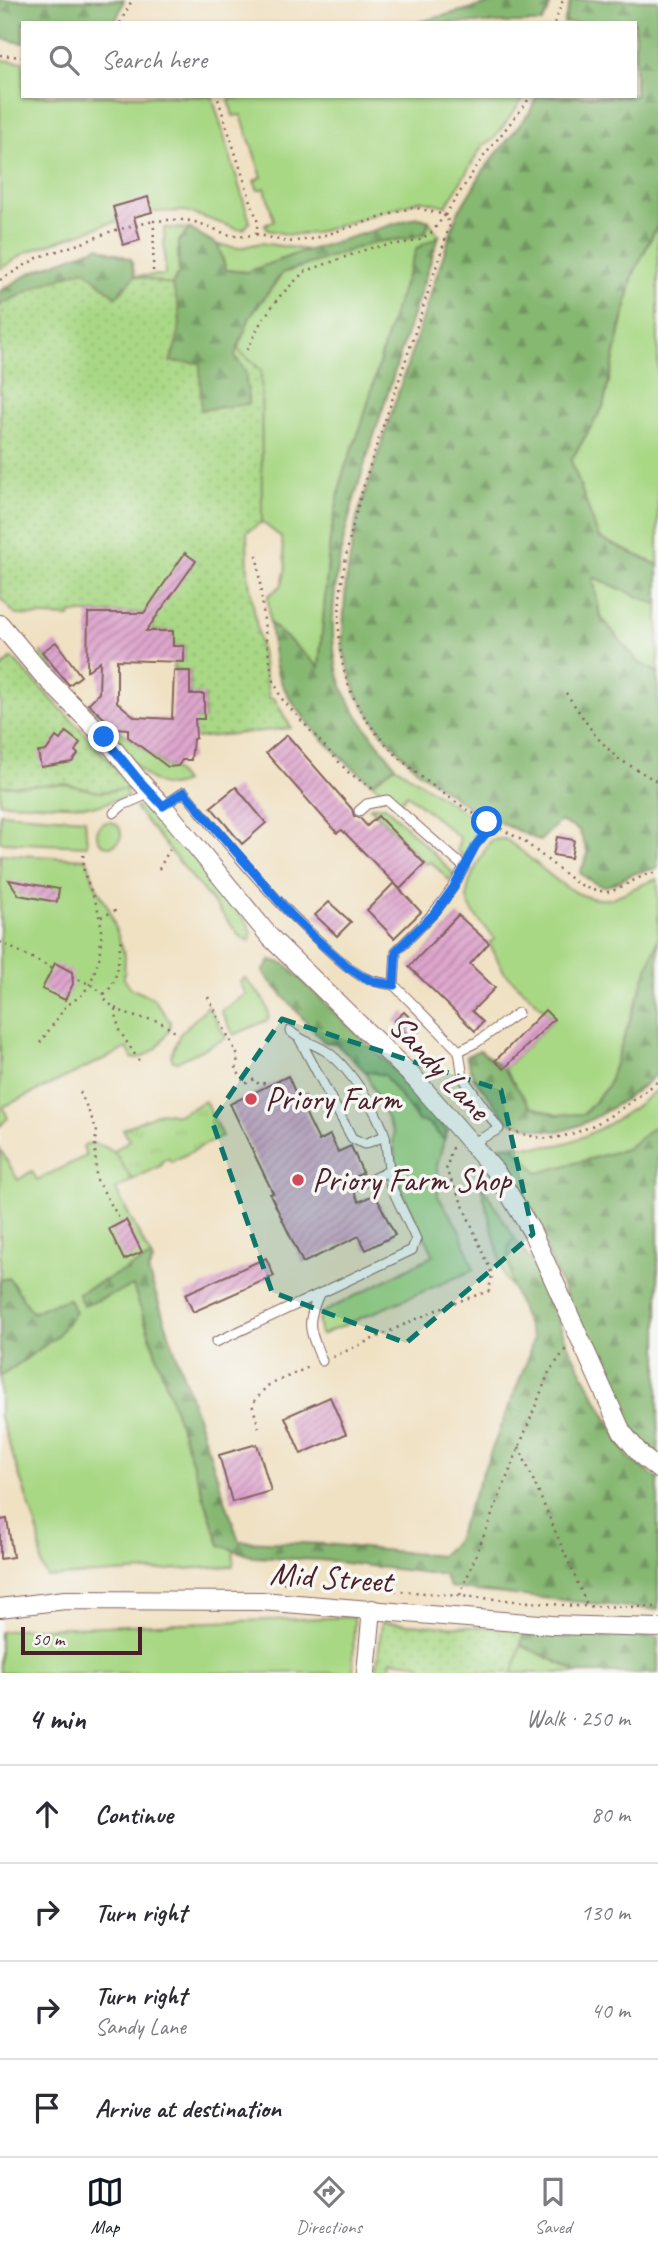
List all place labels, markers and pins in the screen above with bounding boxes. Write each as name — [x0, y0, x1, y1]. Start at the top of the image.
place label: Priory Farm — [265, 1078, 403, 1120]
marker: Priory Farm — [243, 1091, 259, 1107]
place label: Priory Farm Shop — [312, 1159, 513, 1201]
marker: Priory Farm Shop — [290, 1172, 306, 1188]

